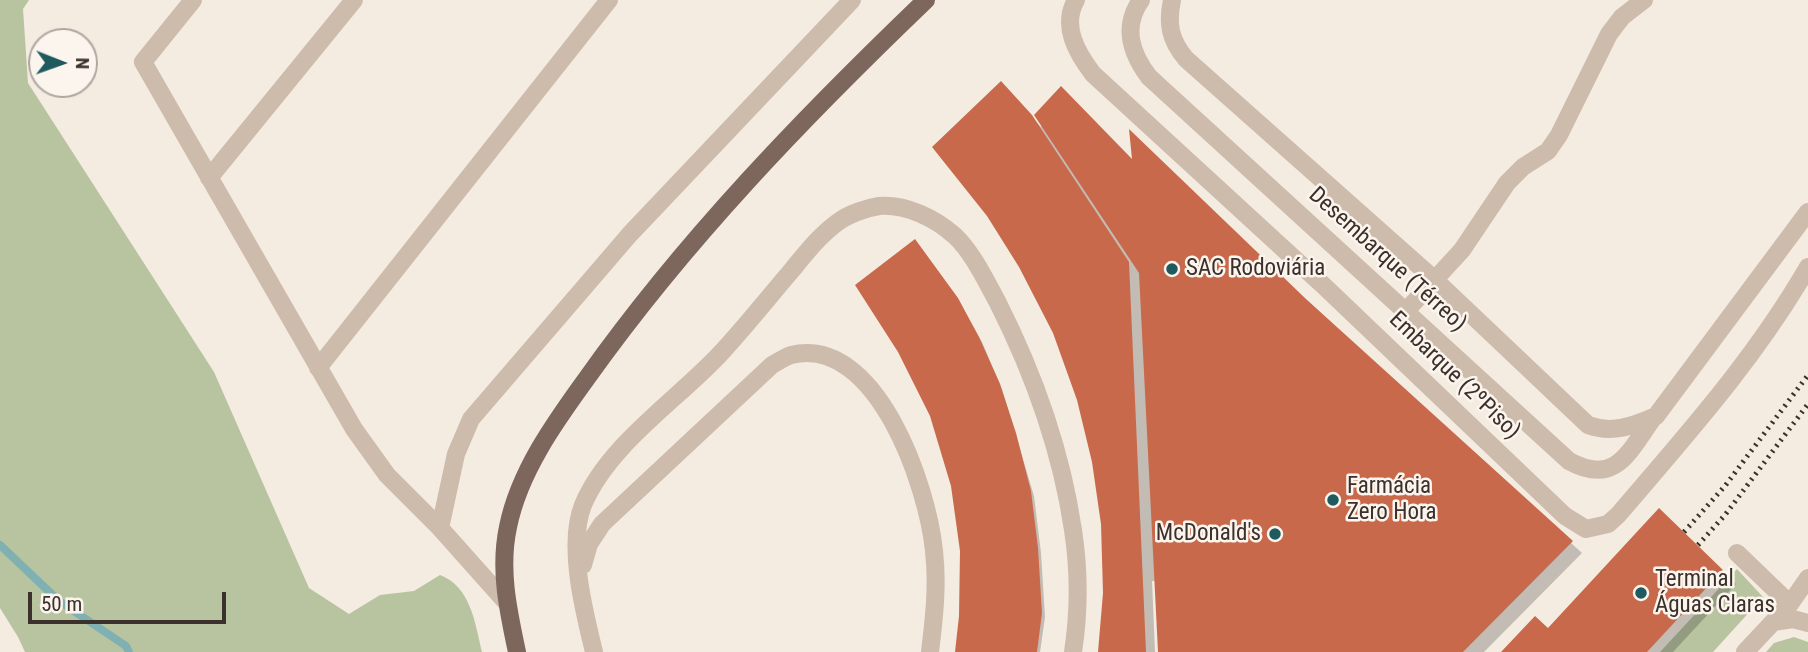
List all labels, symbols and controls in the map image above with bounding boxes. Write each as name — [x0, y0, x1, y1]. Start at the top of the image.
north arrow — [28, 28, 98, 98]
text: N — [71, 57, 94, 69]
street label: Desembarque (Térreo) — [1302, 182, 1472, 338]
place label: SAC Rodoviária — [1186, 255, 1325, 283]
marker: SAC Rodoviária — [1164, 261, 1180, 277]
street label: Embarque (2ºPiso) — [1383, 306, 1525, 446]
place label: Farmácia Zero Hora — [1347, 473, 1437, 527]
marker: Farmácia Zero Hora — [1325, 492, 1341, 508]
place label: McDonald's — [1156, 520, 1261, 548]
marker: McDonald's — [1267, 526, 1283, 542]
place label: Terminal Águas Claras — [1655, 566, 1775, 620]
scale bar — [32, 578, 229, 622]
marker: Terminal Águas Claras — [1633, 585, 1649, 601]
text: 50 m — [41, 592, 82, 616]

